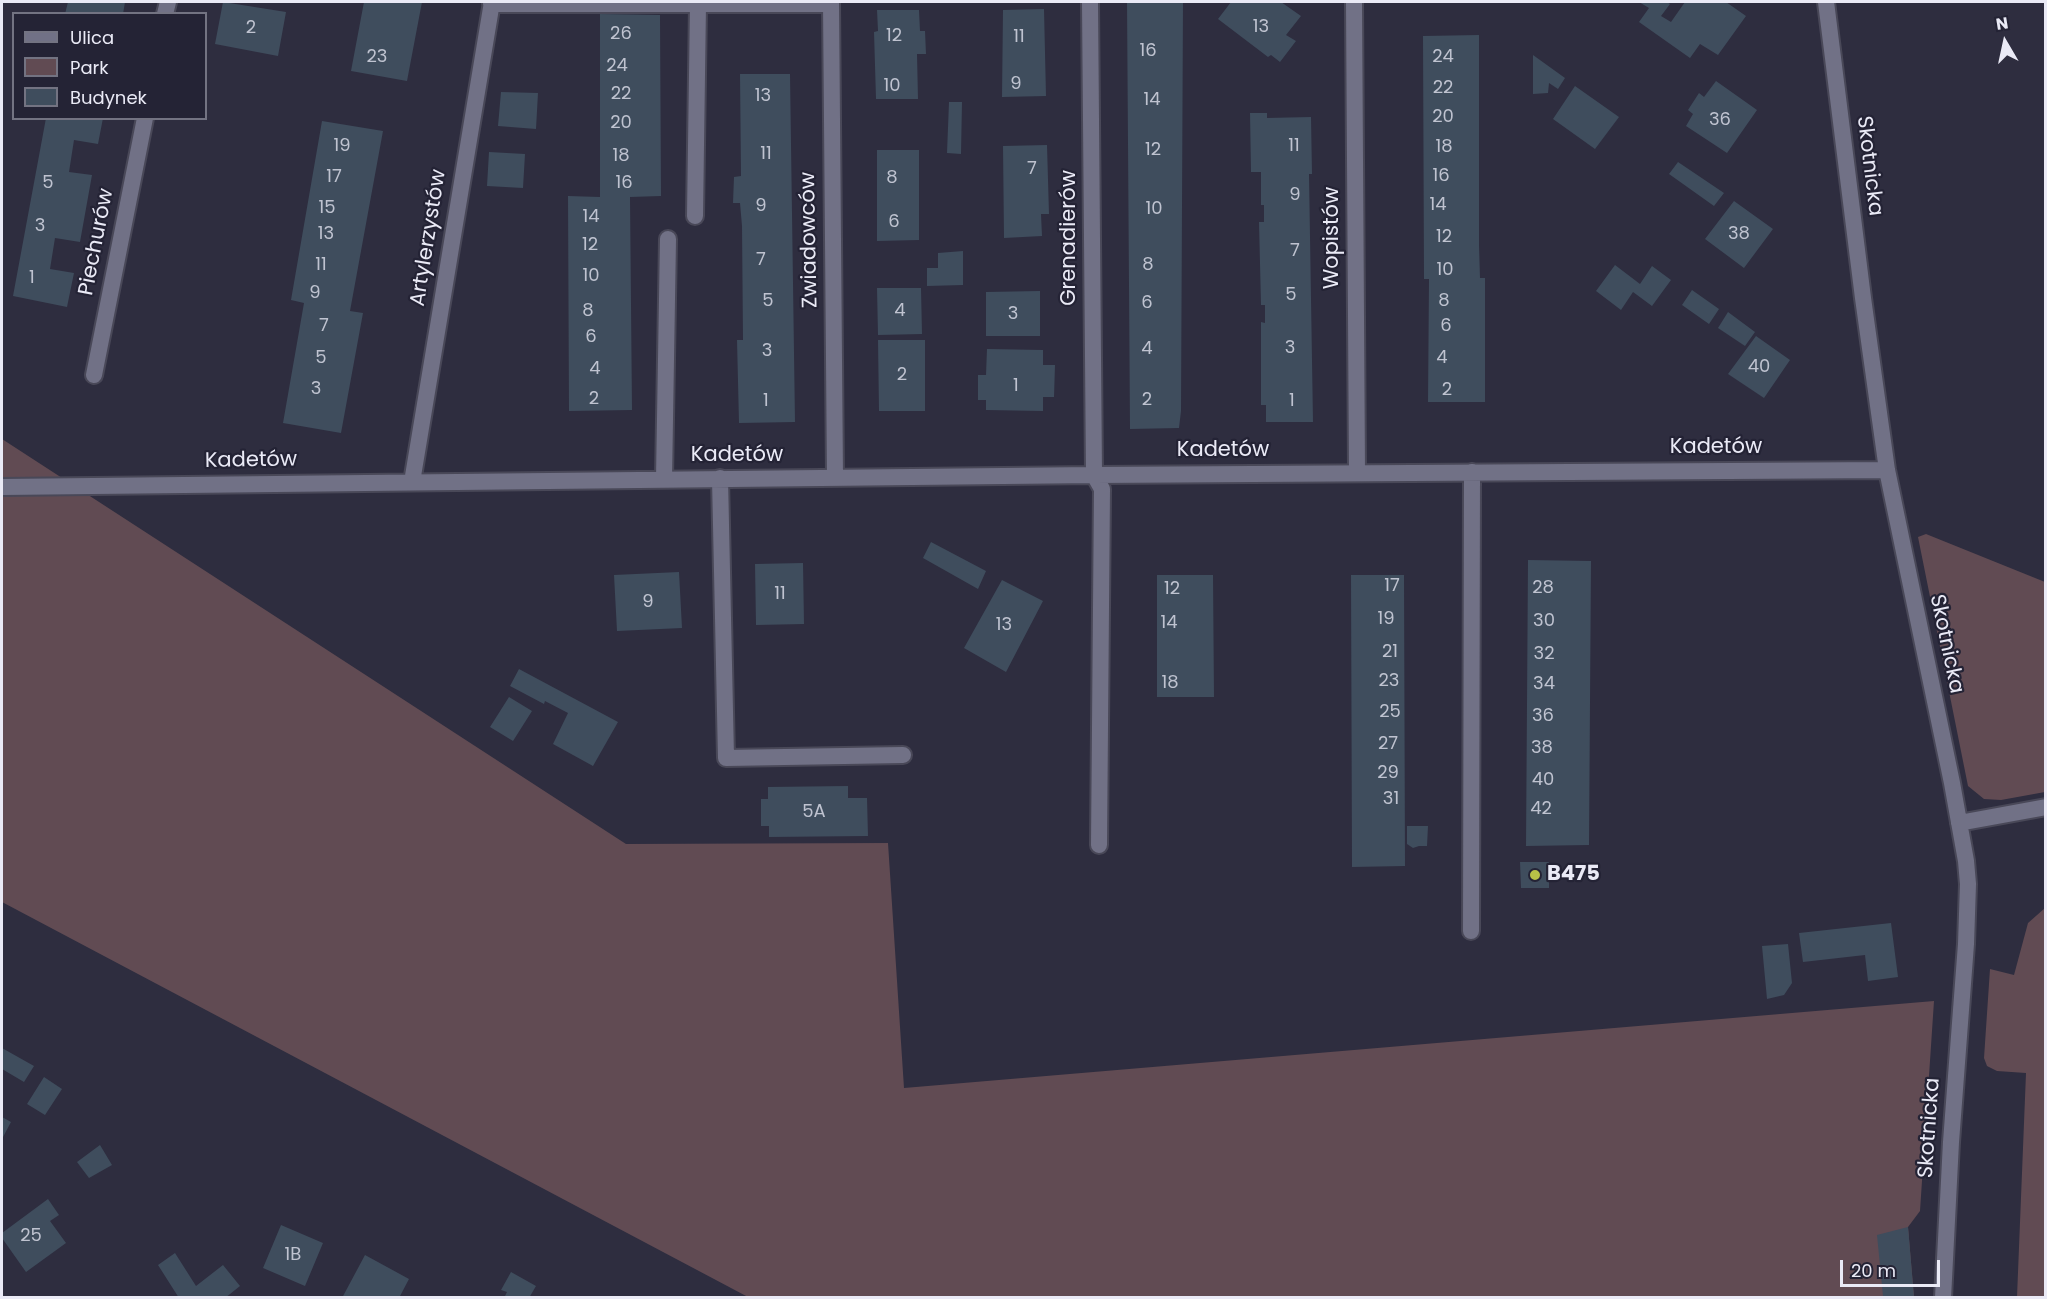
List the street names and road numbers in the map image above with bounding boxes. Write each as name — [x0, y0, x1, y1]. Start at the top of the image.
street label: Skotnicka — [1850, 115, 1888, 217]
street label: Artylerzystów — [406, 168, 452, 308]
street label: Grenadierów — [1057, 170, 1083, 306]
street label: Zwiadowców — [796, 172, 824, 308]
street label: Piechurów — [74, 186, 120, 298]
street label: Wopistów — [1320, 187, 1346, 289]
street label: Kadetów — [1670, 435, 1762, 461]
street label: Kadetów — [1177, 438, 1269, 464]
street label: Kadetów — [691, 443, 783, 469]
street label: Kadetów — [205, 448, 297, 474]
street label: Skotnicka — [1923, 592, 1969, 696]
street label: Skotnicka — [1914, 1077, 1946, 1179]

